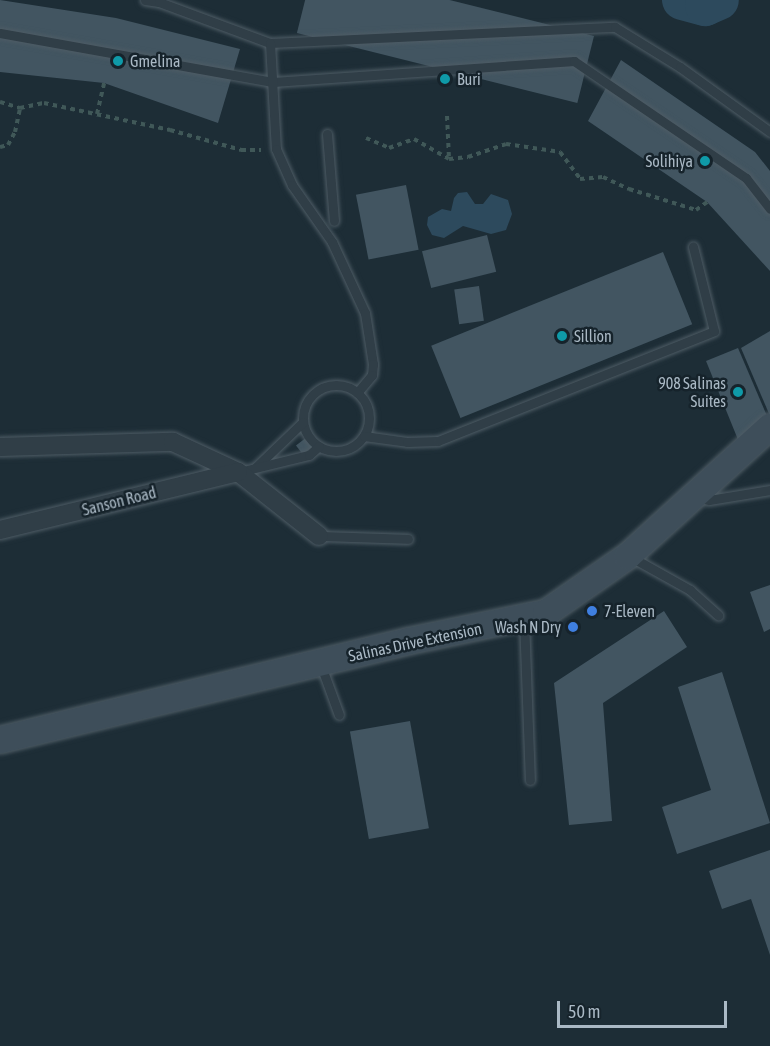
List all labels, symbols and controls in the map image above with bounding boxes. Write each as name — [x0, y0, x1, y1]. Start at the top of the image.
place label: Gmelina — [130, 51, 180, 71]
marker: Gmelina — [111, 54, 125, 68]
place label: Buri — [457, 69, 481, 89]
marker: Buri — [438, 72, 452, 86]
place label: Solihiya — [646, 151, 693, 171]
marker: Solihiya — [698, 154, 712, 168]
place label: Sillion — [574, 326, 612, 346]
marker: Sillion — [555, 329, 569, 343]
place label: 908 Salinas Suites — [658, 373, 726, 411]
marker: 908 Salinas Suites — [731, 385, 745, 399]
street label: Sanson Road — [80, 483, 158, 519]
place label: 7-Eleven — [604, 601, 655, 621]
marker: 7-Eleven — [585, 604, 599, 618]
place label: Wash N Dry — [495, 617, 561, 637]
street label: Salinas Drive Extension — [347, 619, 483, 665]
marker: Wash N Dry — [566, 620, 580, 634]
scale bar — [560, 989, 730, 1027]
text: 50 m — [568, 1001, 600, 1022]

